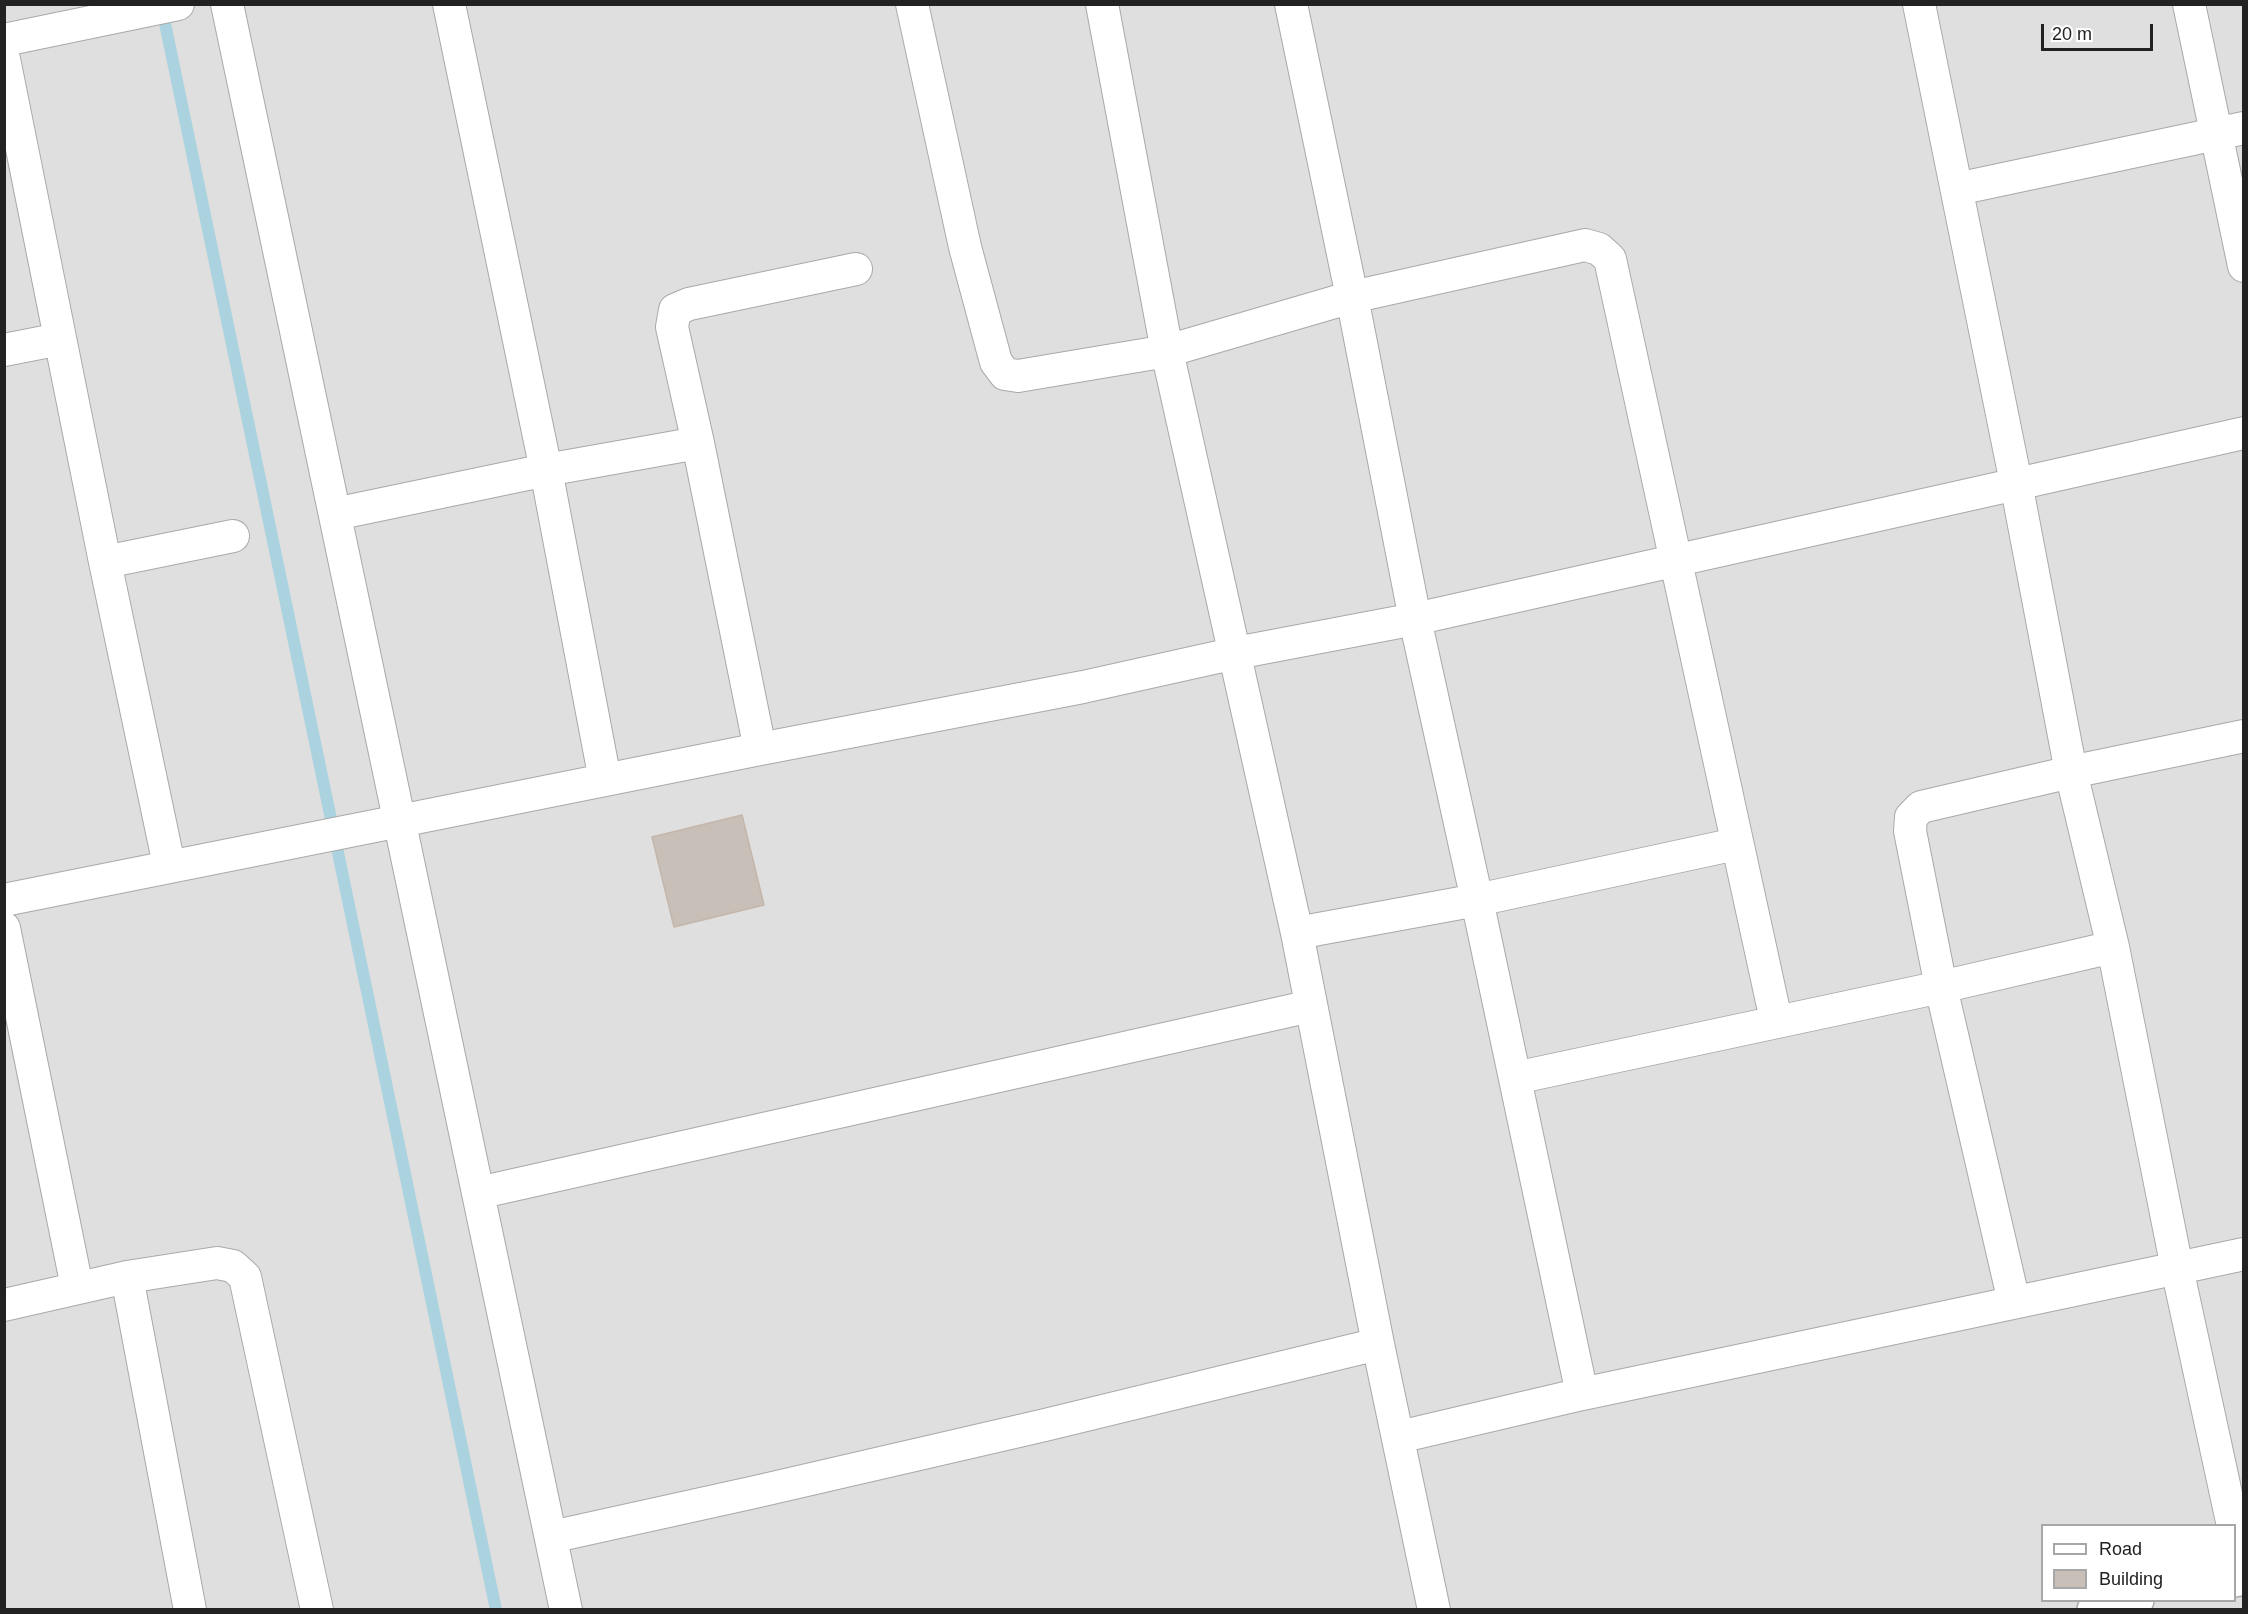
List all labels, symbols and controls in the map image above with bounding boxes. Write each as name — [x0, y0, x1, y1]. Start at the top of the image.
scale bar — [2044, 12, 2156, 50]
text: 20 m — [2052, 24, 2092, 44]
legend — [2041, 1524, 2236, 1602]
text: Road — [2099, 1539, 2142, 1559]
text: Building — [2099, 1569, 2163, 1589]

